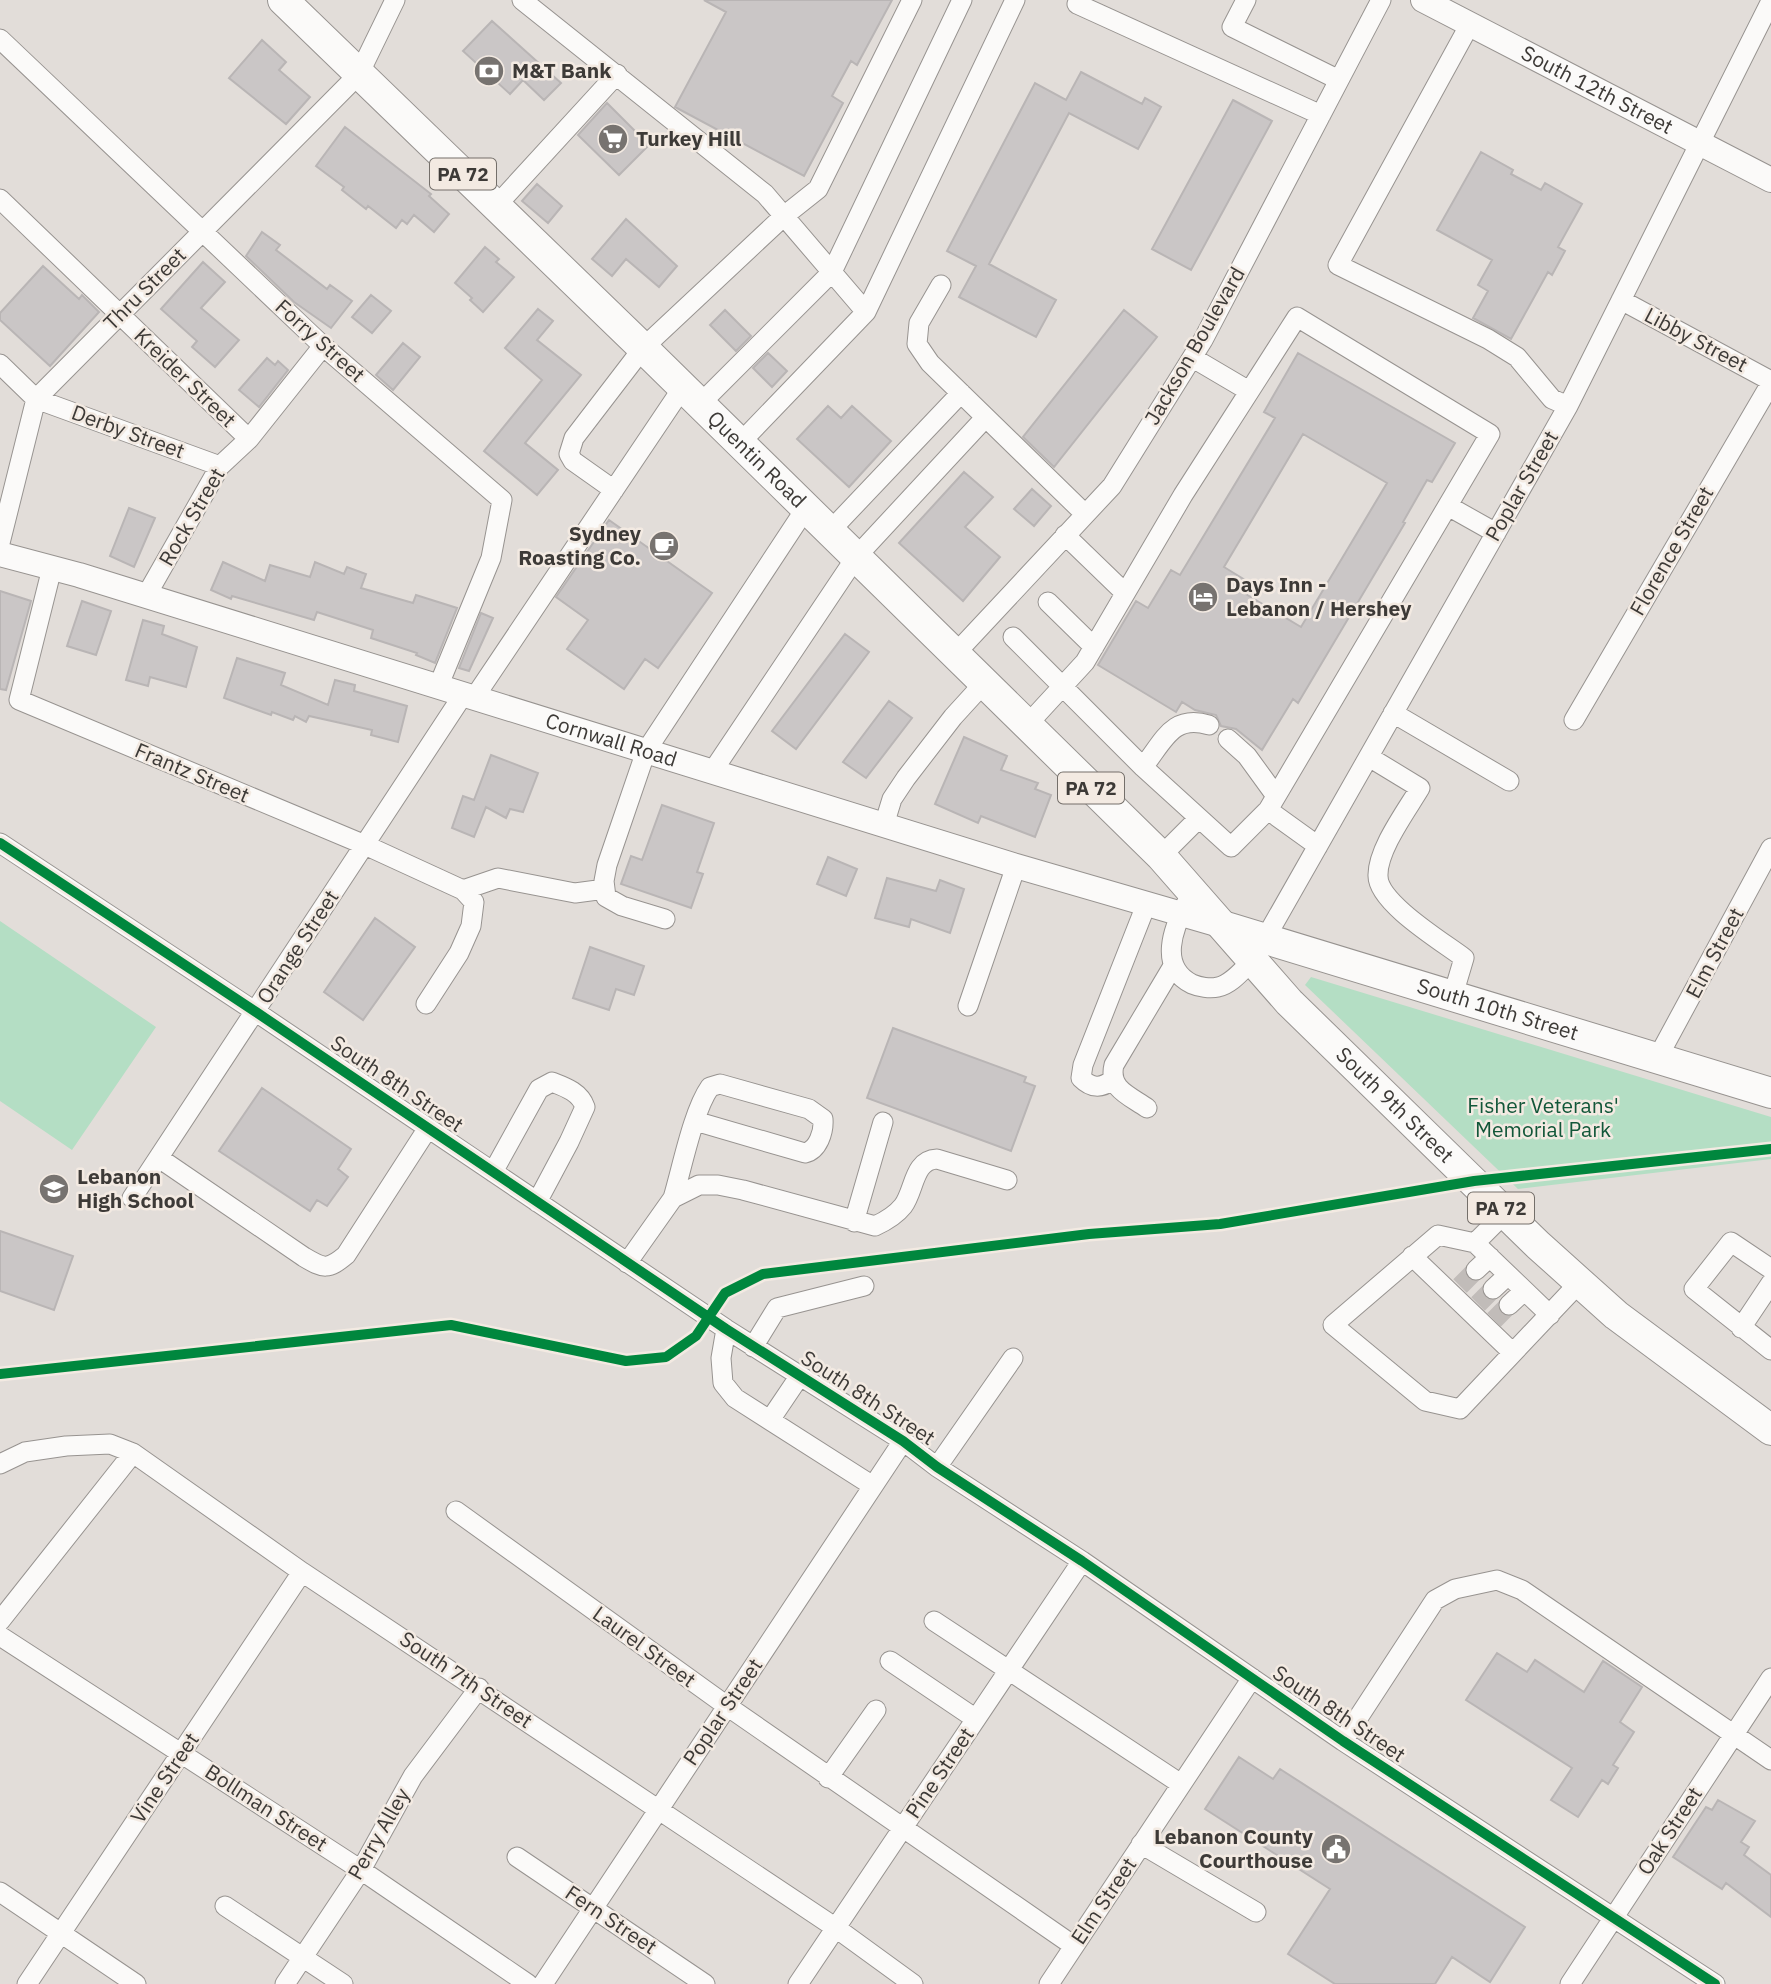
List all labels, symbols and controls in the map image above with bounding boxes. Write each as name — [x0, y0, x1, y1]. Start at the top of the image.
street label: South 12th Street — [1517, 38, 1678, 140]
bank icon: M&T Bank — [472, 54, 506, 88]
place label: M&T Bank — [512, 56, 612, 84]
supermarket icon: Turkey Hill — [596, 122, 630, 156]
place label: Turkey Hill — [636, 124, 741, 152]
road number: PA 72 — [430, 158, 496, 190]
street label: Thru Street — [97, 241, 192, 336]
street label: Jackson Boulevard — [1138, 262, 1251, 429]
street label: Forry Street — [270, 293, 372, 388]
street label: Libby Street — [1640, 300, 1753, 378]
street label: Kreider Street — [129, 322, 243, 433]
street label: Derby Street — [68, 398, 189, 464]
street label: Quentin Road — [702, 404, 813, 514]
street label: Poplar Street — [1478, 425, 1564, 546]
street label: Rock Street — [152, 462, 231, 571]
street label: Florence Street — [1623, 481, 1719, 620]
place label: Sydney Roasting Co. — [518, 519, 642, 571]
cafe icon: Sydney Roasting Co. — [647, 529, 681, 563]
place label: Days Inn - Lebanon / Hershey — [1226, 570, 1412, 622]
hotel icon: Days Inn - Lebanon / Hershey — [1186, 580, 1220, 614]
street label: Cornwall Road — [542, 706, 681, 773]
street label: Frantz Street — [131, 735, 254, 809]
road number: PA 72 — [1058, 772, 1124, 804]
street label: Orange Street — [250, 884, 344, 1009]
street label: Elm Street — [1679, 902, 1750, 1003]
street label: South 10th Street — [1414, 971, 1582, 1046]
street label: South 8th Street — [326, 1028, 469, 1138]
street label: South 9th Street — [1330, 1040, 1460, 1168]
park label: Fisher Veterans' Memorial Park — [1467, 1091, 1619, 1143]
place label: Lebanon High School — [77, 1162, 194, 1214]
school or university icon: Lebanon High School — [37, 1172, 71, 1206]
road number: PA 72 — [1468, 1192, 1534, 1224]
street label: South 8th Street — [796, 1343, 941, 1451]
street label: Laurel Street — [587, 1599, 702, 1693]
street label: South 7th Street — [395, 1624, 538, 1734]
street label: Poplar Street — [676, 1652, 768, 1770]
street label: South 8th Street — [1268, 1658, 1411, 1768]
street label: Pine Street — [898, 1722, 980, 1823]
street label: Vine Street — [123, 1726, 205, 1828]
street label: Bollman Street — [200, 1757, 333, 1857]
street label: Oak Street — [1630, 1781, 1708, 1880]
street label: Perry Alley — [341, 1782, 416, 1884]
place label: Lebanon County Courthouse — [1154, 1822, 1314, 1874]
public building icon: Lebanon County Courthouse — [1319, 1832, 1353, 1866]
street label: Elm Street — [1064, 1852, 1142, 1949]
street label: Fern Street — [560, 1878, 663, 1960]

